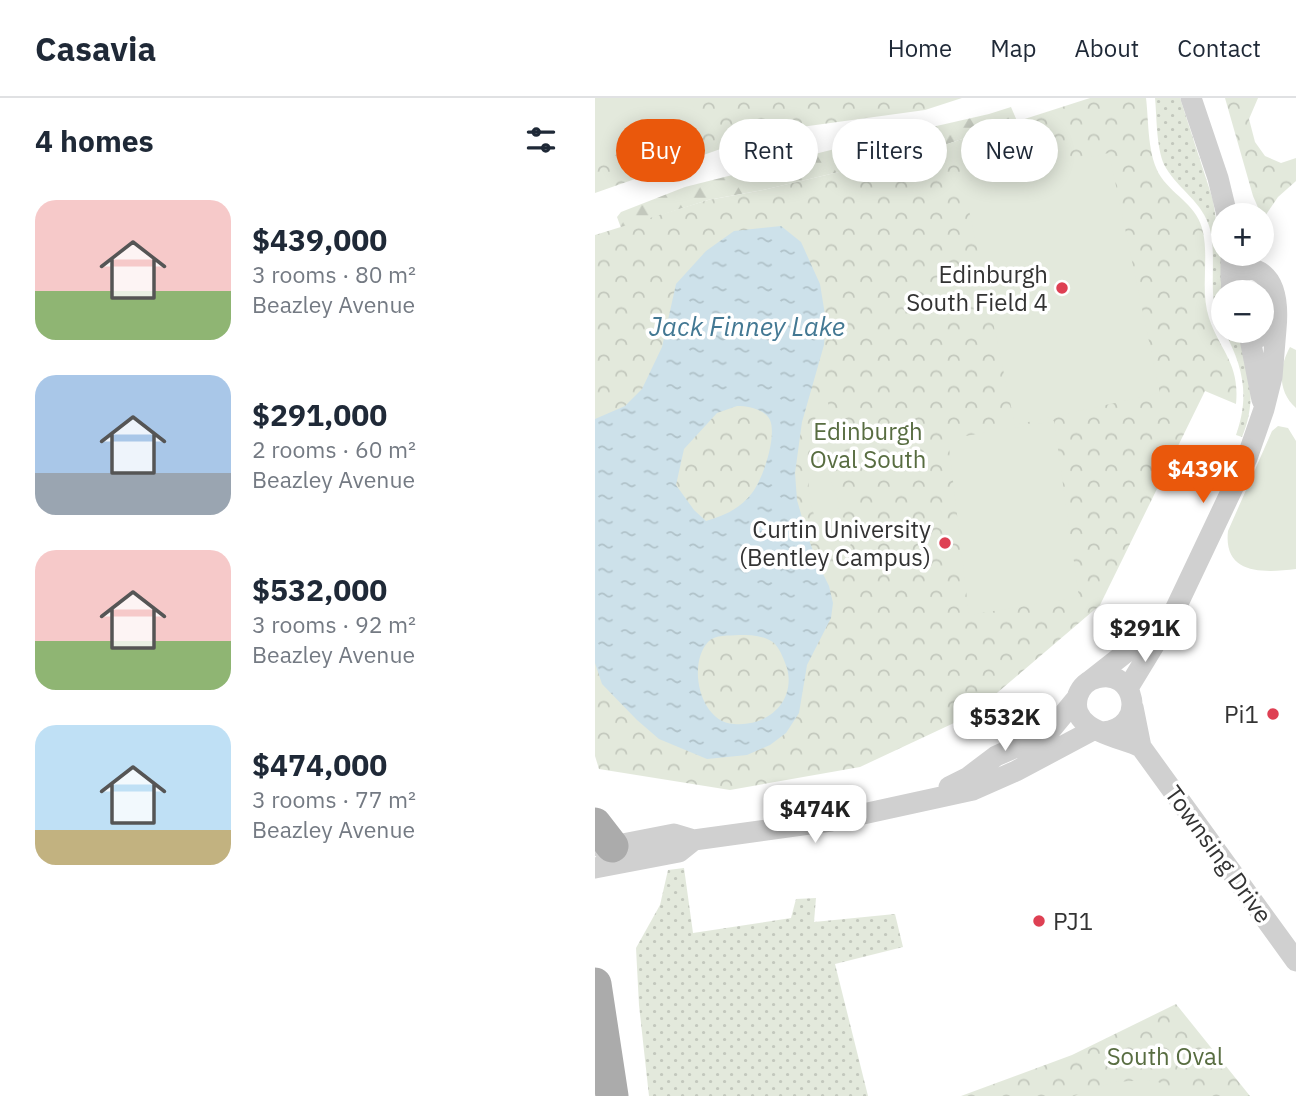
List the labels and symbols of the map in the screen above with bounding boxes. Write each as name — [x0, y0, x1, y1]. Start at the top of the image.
place label: Edinburgh South Field 4 — [906, 258, 1048, 318]
marker: Edinburgh South Field 4 — [1054, 280, 1070, 296]
water label: Jack Finney Lake — [649, 309, 845, 343]
park label: Edinburgh Oval South — [810, 415, 926, 475]
pin: $439K — [1154, 446, 1252, 505]
place label: Curtin University (Bentley Campus) — [739, 513, 931, 573]
marker: Curtin University (Bentley Campus) — [937, 535, 953, 551]
pin: $291K — [1096, 604, 1194, 664]
pin: $532K — [956, 694, 1054, 753]
place label: Pi1 — [1224, 698, 1259, 730]
marker: Pi1 — [1265, 706, 1281, 722]
street label: Townsing Drive — [1158, 779, 1280, 929]
pin: $474K — [766, 786, 864, 845]
place label: PJ1 — [1053, 905, 1093, 937]
marker: PJ1 — [1031, 913, 1047, 929]
park label: South Oval — [1107, 1040, 1223, 1072]

